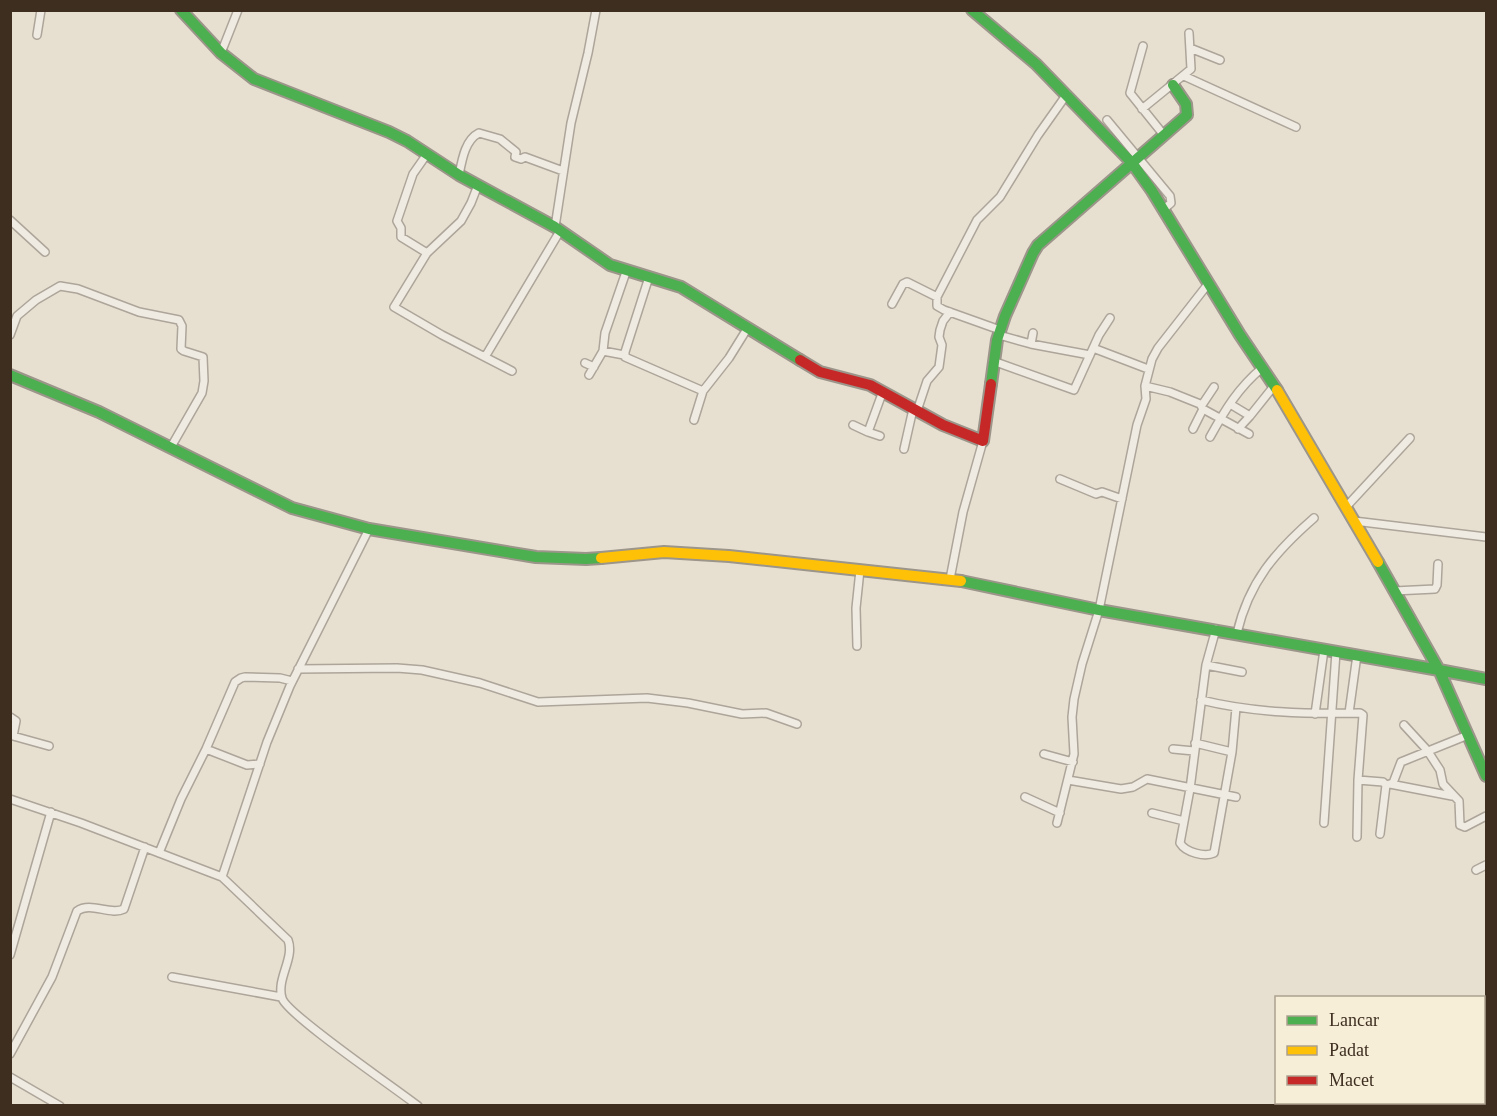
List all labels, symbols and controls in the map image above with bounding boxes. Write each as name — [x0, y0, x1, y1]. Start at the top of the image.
legend — [1275, 996, 1485, 1104]
text: Lancar — [1329, 1010, 1379, 1030]
text: Padat — [1329, 1040, 1369, 1060]
text: Macet — [1329, 1070, 1374, 1090]

